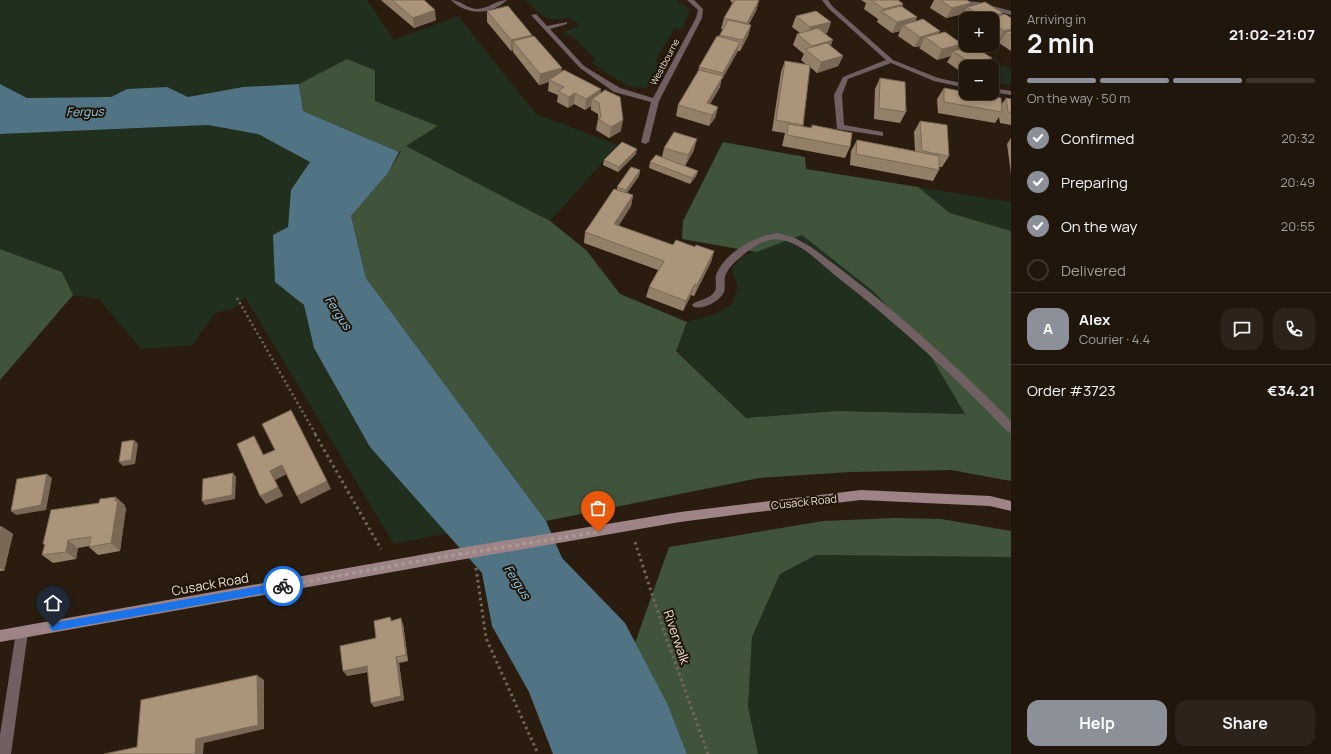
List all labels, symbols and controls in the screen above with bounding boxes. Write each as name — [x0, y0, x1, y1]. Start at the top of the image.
text: Arriving in — [1027, 10, 1086, 28]
map controls — [959, 12, 999, 100]
button: + — [959, 12, 999, 52]
text: 21:02–21:07 — [1229, 24, 1315, 45]
text: 2 min — [1027, 25, 1095, 61]
street label: Westbourne — [647, 36, 682, 87]
button: − — [959, 60, 999, 100]
text: On the way · 50 m — [1027, 89, 1130, 107]
water label: Fergus — [66, 103, 106, 120]
icon: check — [1027, 127, 1049, 149]
text: Confirmed — [1061, 128, 1134, 149]
text: 20:32 — [1281, 129, 1315, 147]
icon: check — [1027, 171, 1049, 193]
text: Preparing — [1061, 172, 1128, 193]
text: 20:49 — [1280, 173, 1315, 191]
icon: check — [1027, 215, 1049, 237]
text: On the way — [1061, 216, 1137, 237]
text: 20:55 — [1281, 217, 1315, 235]
text: Delivered — [1061, 260, 1126, 281]
water label: Fergus — [321, 292, 357, 335]
button: chat — [1221, 308, 1263, 350]
button: phone — [1273, 308, 1315, 350]
text: Alex — [1079, 309, 1110, 330]
text: A — [1043, 318, 1053, 339]
text: Courier · 4.4 — [1079, 330, 1150, 348]
text: Order #3723 — [1027, 380, 1116, 401]
text: €34.21 — [1267, 380, 1315, 401]
pin — [581, 491, 615, 532]
street label: Cusack Road — [770, 491, 838, 512]
icon: bag — [587, 497, 609, 519]
water label: Fergus — [500, 561, 535, 604]
courier — [263, 566, 303, 606]
street label: Cusack Road — [170, 568, 250, 600]
icon: bike — [272, 575, 294, 597]
pin — [36, 586, 70, 627]
icon: home — [42, 592, 64, 614]
street label: Riverwalk — [659, 608, 695, 667]
button: Help — [1027, 700, 1167, 746]
button: Share — [1175, 700, 1315, 746]

